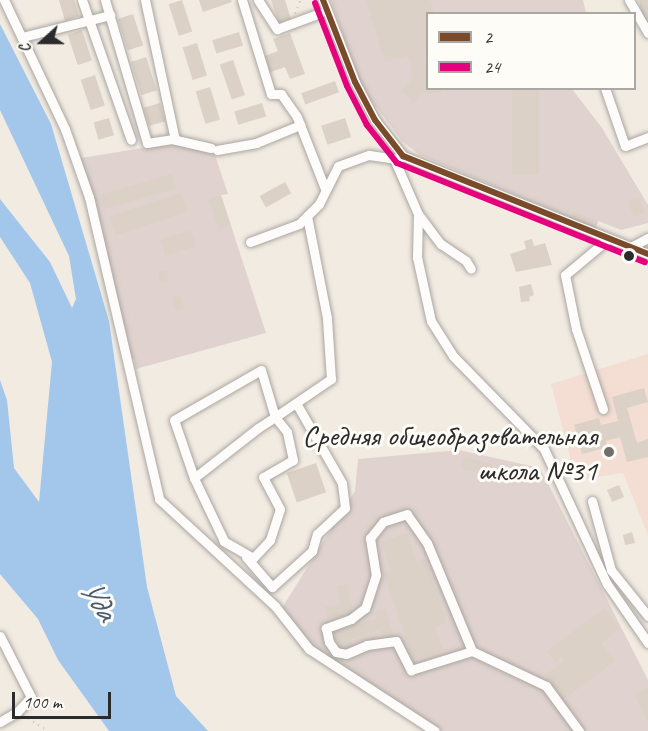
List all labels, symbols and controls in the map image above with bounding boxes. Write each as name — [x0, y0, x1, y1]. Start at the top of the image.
north arrow — [12, 12, 72, 72]
legend — [426, 12, 636, 90]
text: 2 — [484, 26, 492, 48]
text: С — [14, 41, 36, 56]
text: 24 — [484, 56, 500, 78]
unlabelled marker — [623, 250, 635, 262]
place label: Средняя общеобразовательная школа №31 — [302, 417, 597, 488]
marker: Средняя общеобразовательная школа №31 — [602, 445, 616, 459]
water label: Уда — [71, 572, 125, 628]
scale bar — [15, 680, 114, 718]
text: 100 m — [23, 691, 62, 713]

